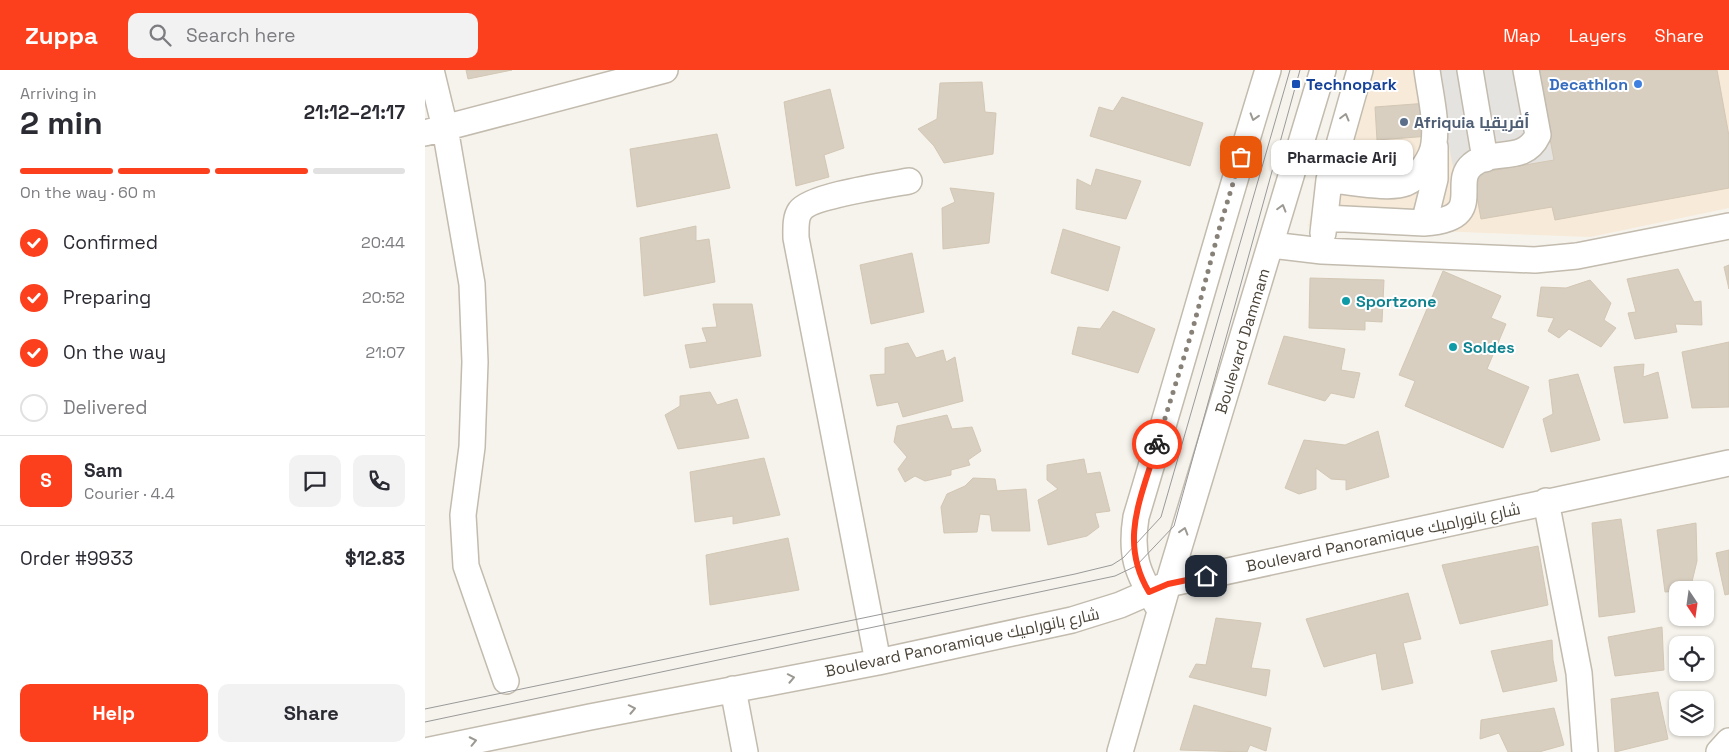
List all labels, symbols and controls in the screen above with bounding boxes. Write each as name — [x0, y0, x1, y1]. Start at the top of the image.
search box — [128, 13, 478, 58]
text: Zuppa — [25, 20, 98, 51]
icon: search — [146, 21, 174, 49]
text: Search here — [186, 23, 295, 48]
text: Map — [1503, 24, 1541, 47]
text: Layers — [1569, 24, 1626, 47]
text: Share — [1654, 24, 1704, 47]
place label: Technopark — [1306, 74, 1397, 95]
place label: Decathlon — [1549, 74, 1628, 95]
marker: Technopark — [1290, 78, 1302, 90]
marker: Decathlon — [1632, 78, 1644, 90]
text: Arriving in — [20, 83, 97, 104]
text: 21:12–21:17 — [304, 100, 405, 125]
text: 2 min — [20, 103, 103, 143]
one-way arrow — [1250, 112, 1260, 120]
one-way arrow — [1339, 112, 1350, 121]
place label: Afriquia أفريقيا — [1414, 112, 1529, 133]
marker: Afriquia أفريقيا — [1398, 116, 1410, 128]
pin — [1220, 136, 1262, 178]
callout: Pharmacie Arij — [1271, 140, 1413, 174]
icon: bag — [1227, 143, 1255, 171]
text: Pharmacie Arij — [1287, 147, 1397, 168]
text: On the way · 60 m — [20, 182, 156, 203]
one-way arrow — [1277, 204, 1287, 212]
icon: check — [20, 229, 48, 257]
text: Confirmed — [63, 230, 158, 255]
text: 20:44 — [361, 232, 405, 253]
street label: Boulevard Dammam — [1210, 266, 1275, 417]
icon: check — [20, 284, 48, 312]
text: Preparing — [63, 285, 151, 310]
text: 20:52 — [362, 287, 405, 308]
place label: Sportzone — [1356, 291, 1436, 312]
marker: Sportzone — [1340, 295, 1352, 307]
place label: Soldes — [1463, 337, 1515, 358]
icon: check — [20, 339, 48, 367]
text: On the way — [63, 340, 166, 365]
marker: Soldes — [1447, 341, 1459, 353]
text: 21:07 — [366, 342, 405, 363]
text: Delivered — [63, 395, 148, 420]
courier — [1132, 419, 1182, 469]
icon: bike — [1143, 430, 1171, 458]
button: chat — [289, 455, 341, 507]
button: phone — [353, 455, 405, 507]
text: Sam — [84, 458, 123, 483]
text: S — [40, 468, 52, 493]
text: Courier · 4.4 — [84, 483, 175, 504]
street label: Boulevard Panoramique شارع بانوراميك — [1244, 498, 1522, 578]
one-way arrow — [1179, 527, 1189, 535]
text: Order #9933 — [20, 546, 133, 571]
text: $12.83 — [345, 546, 405, 571]
pin — [1185, 555, 1227, 597]
icon: home — [1192, 562, 1220, 590]
north arrow — [1669, 581, 1714, 626]
map controls — [1669, 581, 1714, 736]
street label: Boulevard Panoramique شارع بانوراميك — [823, 603, 1101, 683]
button: locate — [1669, 636, 1714, 681]
one-way arrow — [787, 673, 796, 684]
button: Help — [20, 684, 208, 742]
button: Share — [218, 684, 405, 742]
button: layers — [1669, 691, 1714, 736]
one-way arrow — [627, 704, 636, 714]
one-way arrow — [468, 736, 477, 747]

